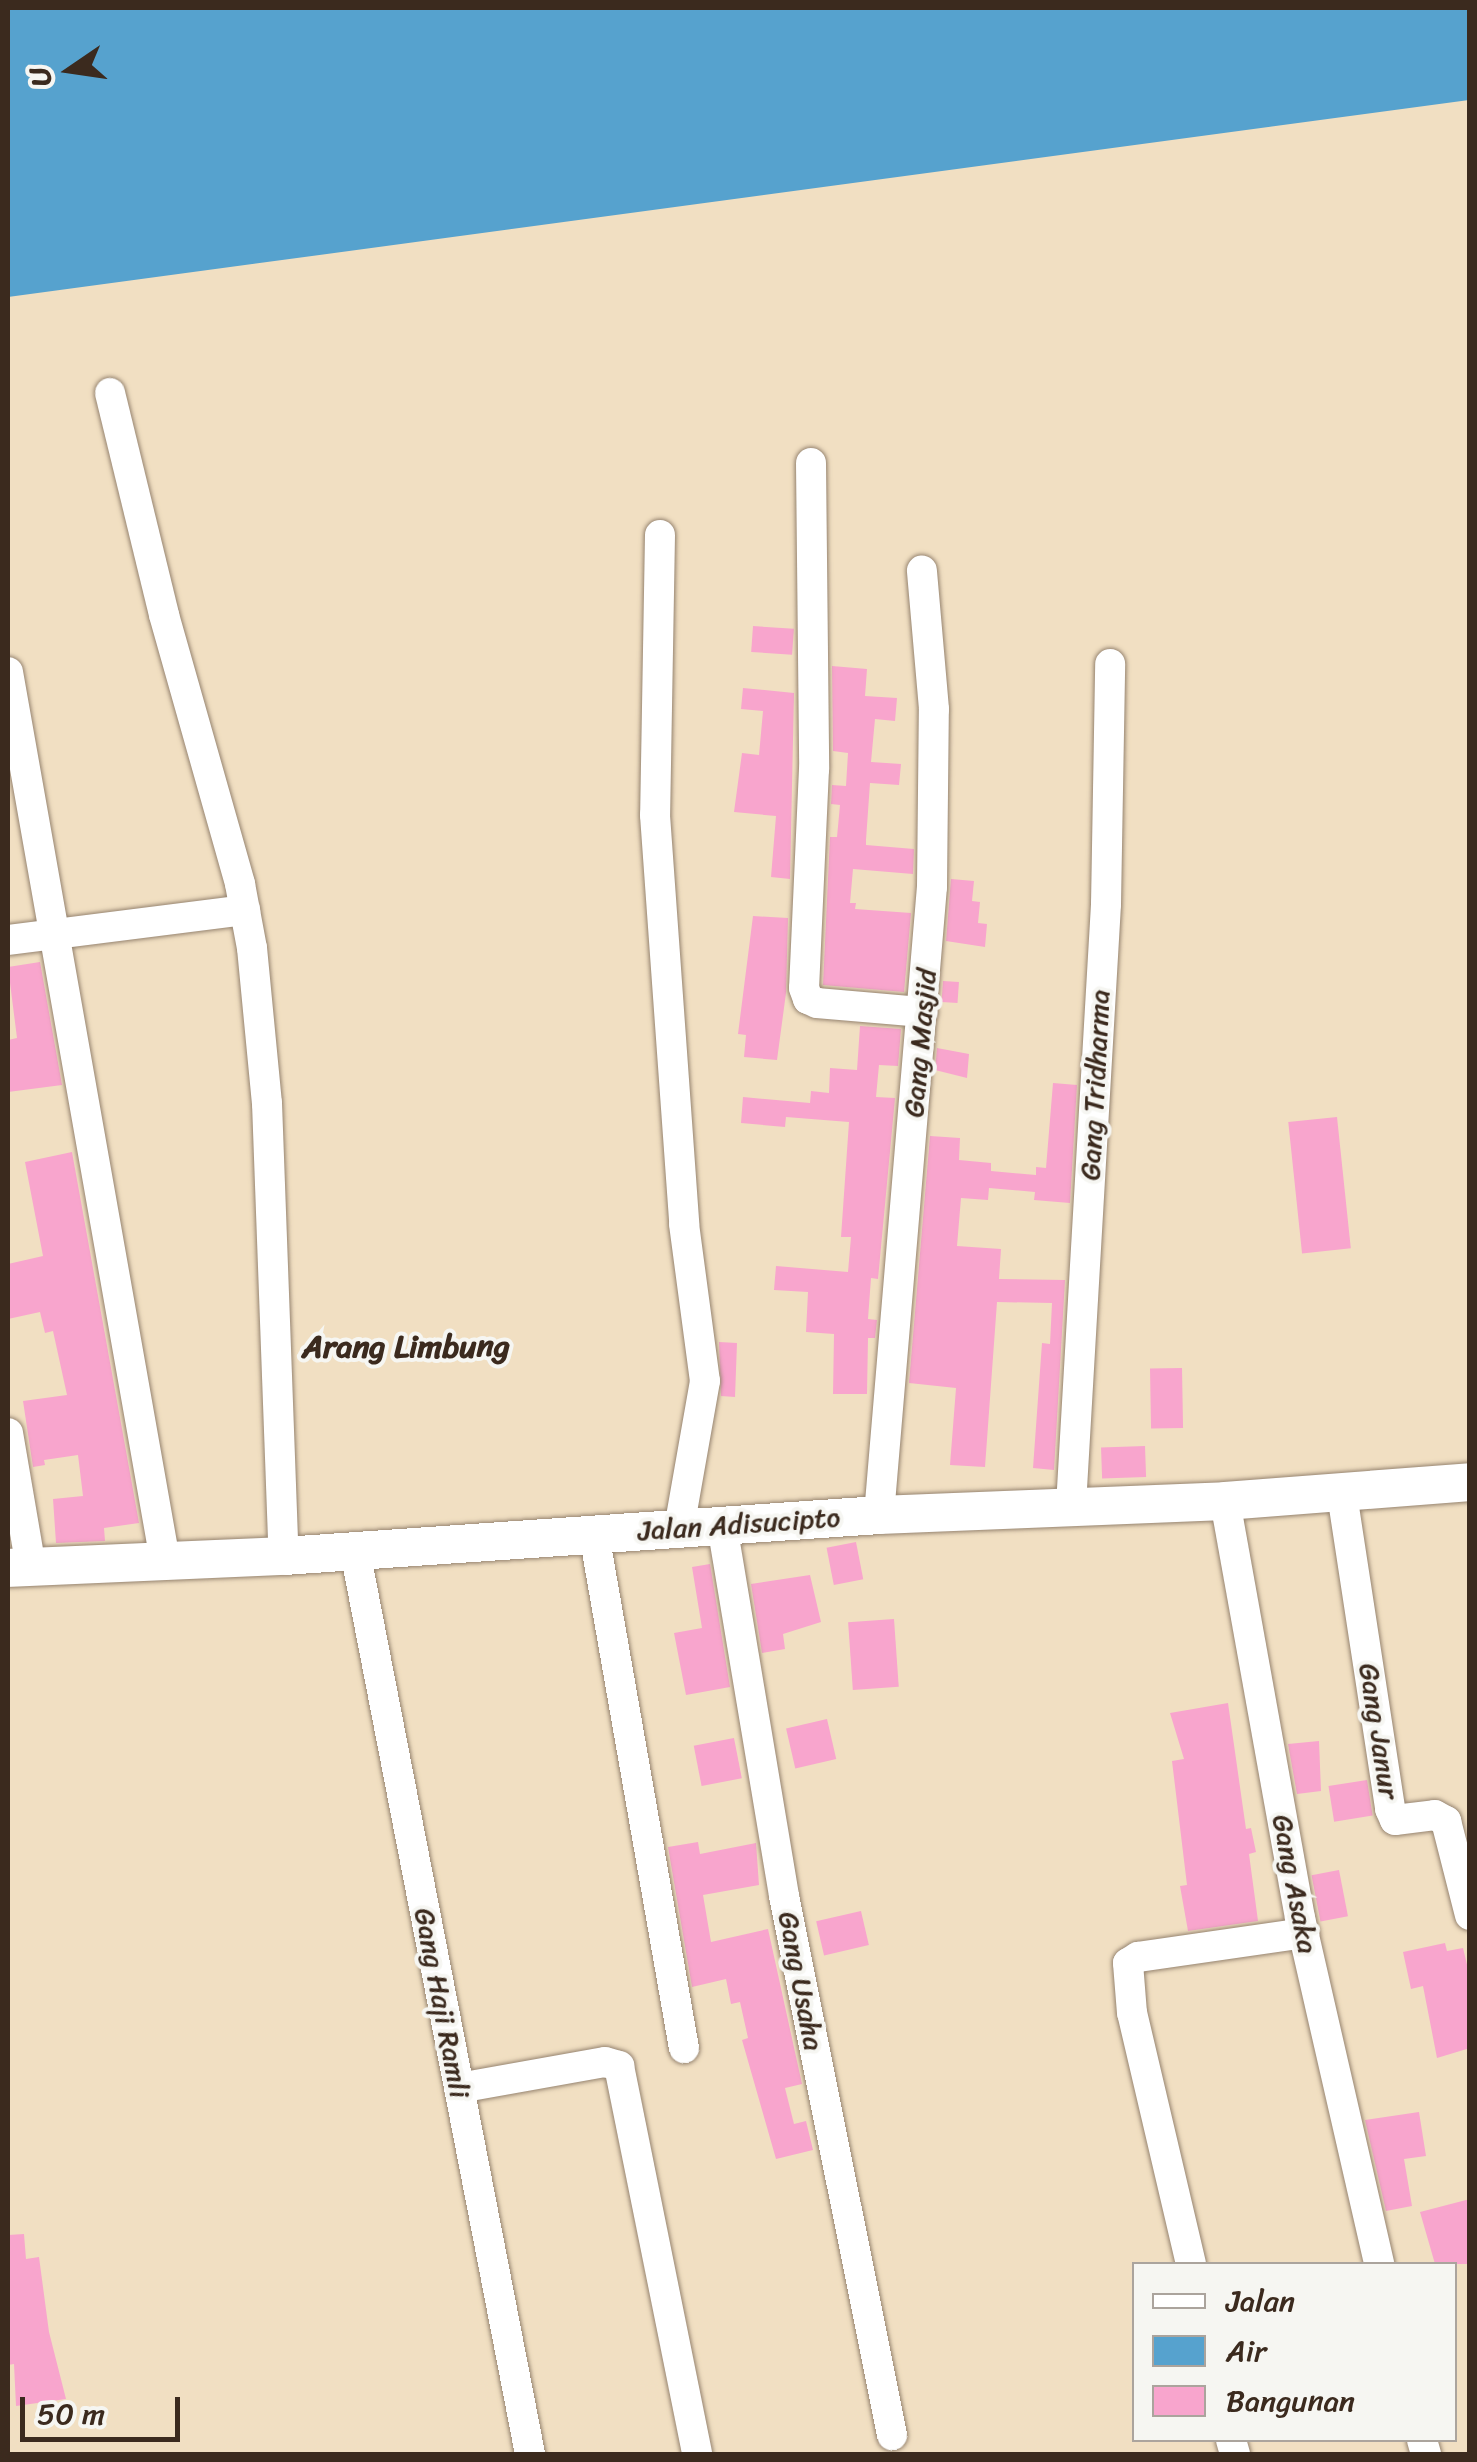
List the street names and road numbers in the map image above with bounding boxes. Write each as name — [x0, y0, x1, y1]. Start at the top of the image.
street label: Gang Masjid — [897, 967, 943, 1119]
street label: Gang Tridharma — [1073, 989, 1117, 1181]
street label: Jalan Adisucipto — [636, 1500, 842, 1548]
street label: Gang Janur — [1352, 1661, 1406, 1801]
street label: Gang Asaka — [1265, 1811, 1325, 1957]
street label: Gang Haji Ramli — [407, 1904, 477, 2102]
street label: Gang Usaha — [771, 1908, 831, 2054]

